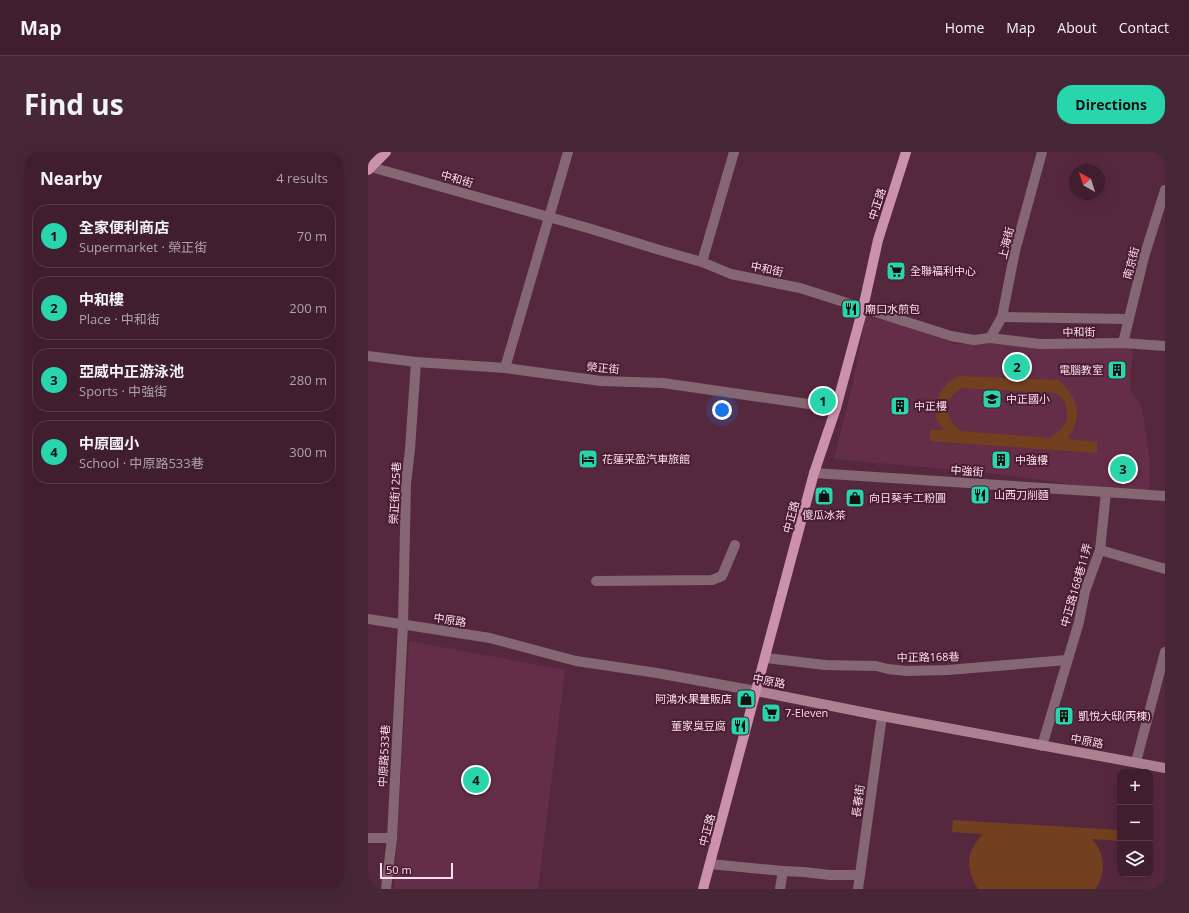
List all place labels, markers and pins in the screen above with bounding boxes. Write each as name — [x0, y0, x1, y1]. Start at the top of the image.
supermarket icon: 全聯福利中心 — [885, 260, 907, 282]
place label: 全聯福利中心 — [910, 263, 976, 278]
restaurant icon: 廟口水煎包 — [840, 298, 862, 320]
place label: 廟口水煎包 — [865, 301, 920, 316]
pin: 2 — [1004, 352, 1030, 382]
building icon: 電腦教室 — [1106, 359, 1128, 381]
place label: 電腦教室 — [1059, 362, 1103, 377]
pin: 1 — [810, 386, 836, 416]
school or university icon: 中正國小 — [981, 388, 1003, 410]
place label: 中正國小 — [1006, 391, 1050, 406]
building icon: 中正樓 — [889, 395, 911, 417]
place label: 中正樓 — [914, 398, 947, 413]
hotel icon: 花蓮采盈汽車旅館 — [577, 448, 599, 470]
building icon: 中強樓 — [990, 449, 1012, 471]
place label: 花蓮采盈汽車旅館 — [602, 451, 690, 466]
place label: 中強樓 — [1015, 452, 1048, 467]
pin: 3 — [1110, 454, 1136, 484]
restaurant icon: 山西刀削麵 — [969, 484, 991, 506]
shop icon: 傻瓜冰茶 — [813, 485, 835, 507]
shop icon: 向日葵手工粉圓 — [844, 487, 866, 509]
place label: 山西刀削麵 — [994, 487, 1049, 502]
place label: 向日葵手工粉圓 — [869, 490, 946, 505]
place label: 傻瓜冰茶 — [802, 507, 846, 522]
shop icon: 阿鴻水果量販店 — [735, 688, 757, 710]
place label: 阿鴻水果量販店 — [655, 691, 732, 706]
supermarket icon: 7-Eleven — [760, 702, 782, 724]
place label: 7-Eleven — [785, 705, 828, 720]
building icon: 凱悅大邸(丙棟) — [1053, 705, 1075, 727]
place label: 凱悅大邸(丙棟) — [1078, 708, 1151, 723]
restaurant icon: 董家臭豆腐 — [729, 715, 751, 737]
place label: 董家臭豆腐 — [671, 718, 726, 733]
pin: 4 — [463, 765, 489, 795]

